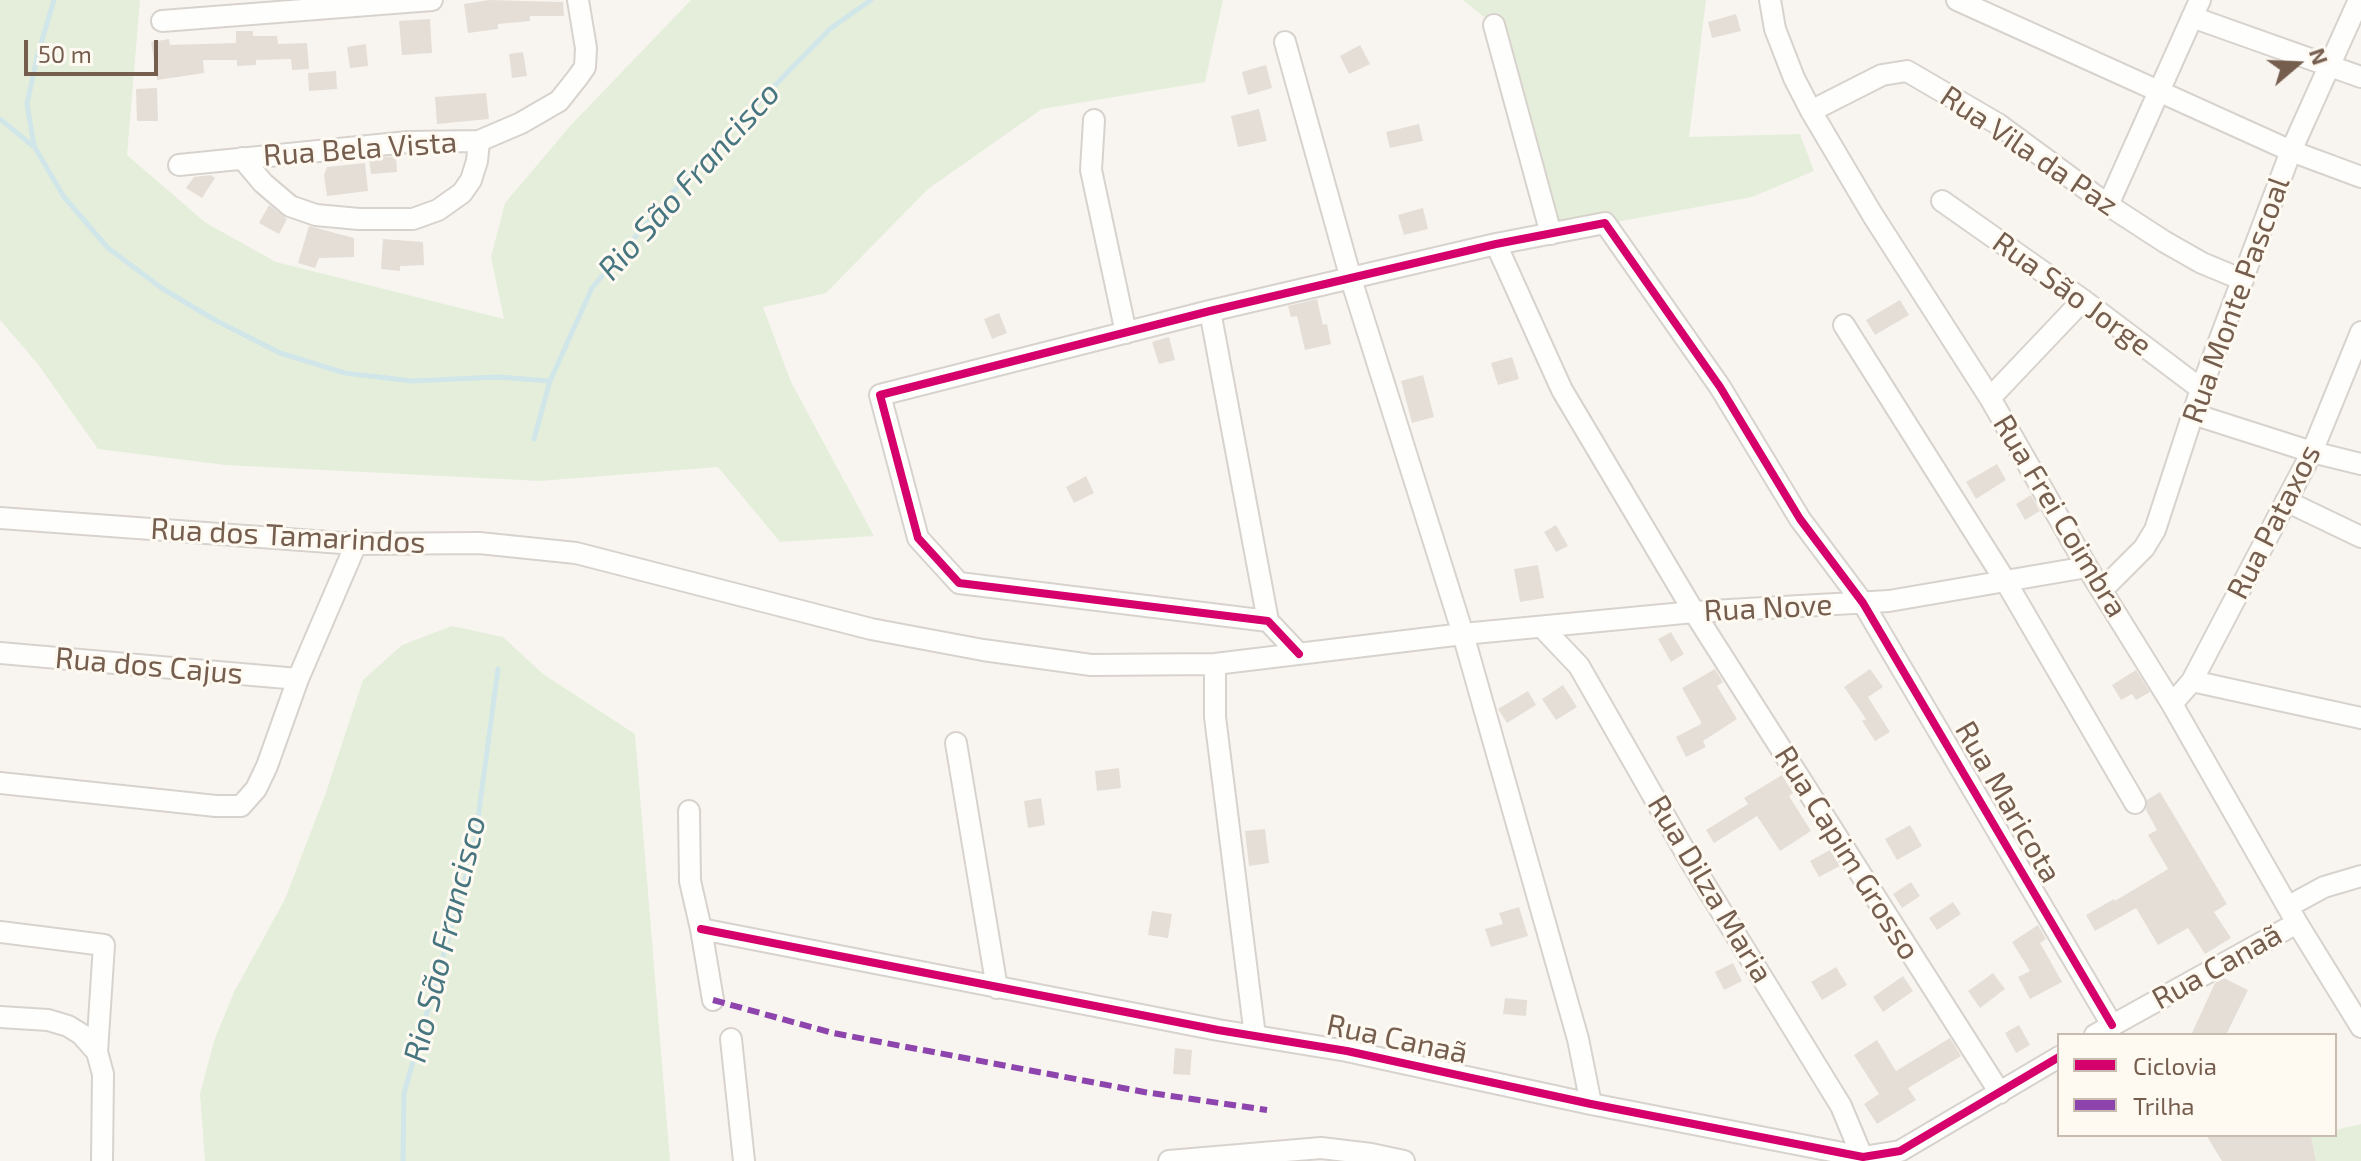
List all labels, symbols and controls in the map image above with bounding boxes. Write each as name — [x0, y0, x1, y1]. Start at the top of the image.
scale bar — [28, 24, 162, 74]
north arrow — [2257, 24, 2337, 104]
text: 50 m — [38, 39, 92, 68]
text: N — [2305, 44, 2335, 68]
water label: Rio São Francisco — [590, 74, 788, 288]
street label: Rua Vila da Paz — [1933, 78, 2125, 224]
street label: Rua Bela Vista — [262, 124, 458, 174]
street label: Rua Monte Pascoal — [2175, 172, 2297, 428]
street label: Rua São Jorge — [1985, 224, 2159, 364]
street label: Rua Frei Coimbra — [1985, 408, 2135, 624]
street label: Rua Pataxos — [2220, 439, 2328, 605]
street label: Rua dos Tamarindos — [150, 511, 426, 561]
street label: Rua Nove — [1703, 587, 1833, 629]
street label: Rua dos Cajus — [54, 640, 244, 692]
street label: Rua Maricota — [1947, 715, 2069, 889]
street label: Rua Capim Grosso — [1767, 739, 1927, 967]
street label: Rua Dilza Maria — [1640, 789, 1780, 989]
water label: Rio São Francisco — [396, 812, 494, 1066]
street label: Rua Canaã — [2146, 917, 2288, 1017]
street label: Rua Canaã — [1323, 1007, 1471, 1071]
legend — [2057, 1033, 2337, 1137]
text: Ciclovia — [2133, 1051, 2217, 1080]
text: Trilha — [2133, 1091, 2195, 1120]

